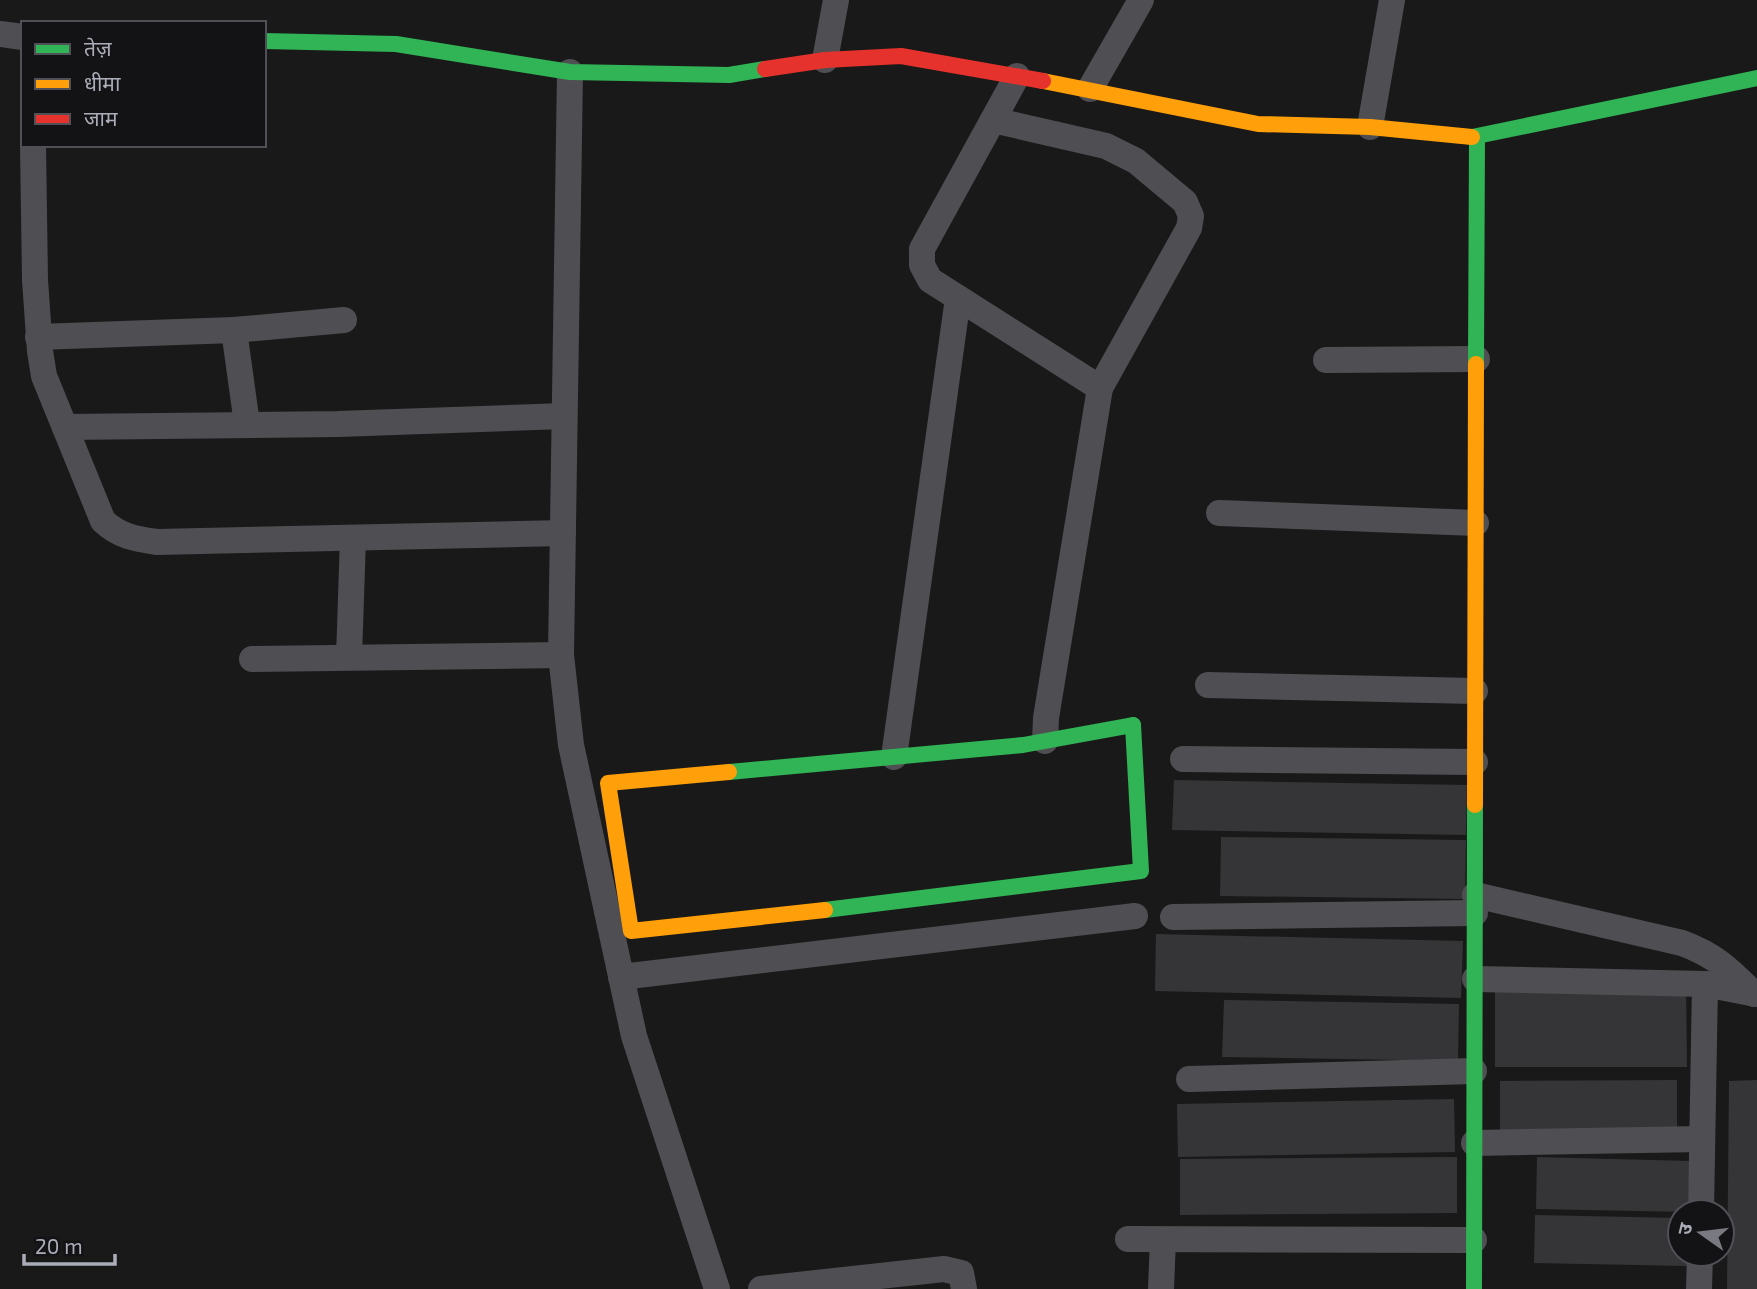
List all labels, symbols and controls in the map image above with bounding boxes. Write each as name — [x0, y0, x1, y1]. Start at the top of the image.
legend — [21, 21, 266, 147]
text: तेज़ — [84, 35, 112, 60]
text: धीमा — [84, 70, 121, 95]
text: जाम — [84, 105, 118, 130]
north arrow — [1666, 1198, 1736, 1268]
text: उ — [1672, 1220, 1697, 1237]
scale bar — [24, 1222, 116, 1266]
text: 20 m — [35, 1233, 83, 1258]

